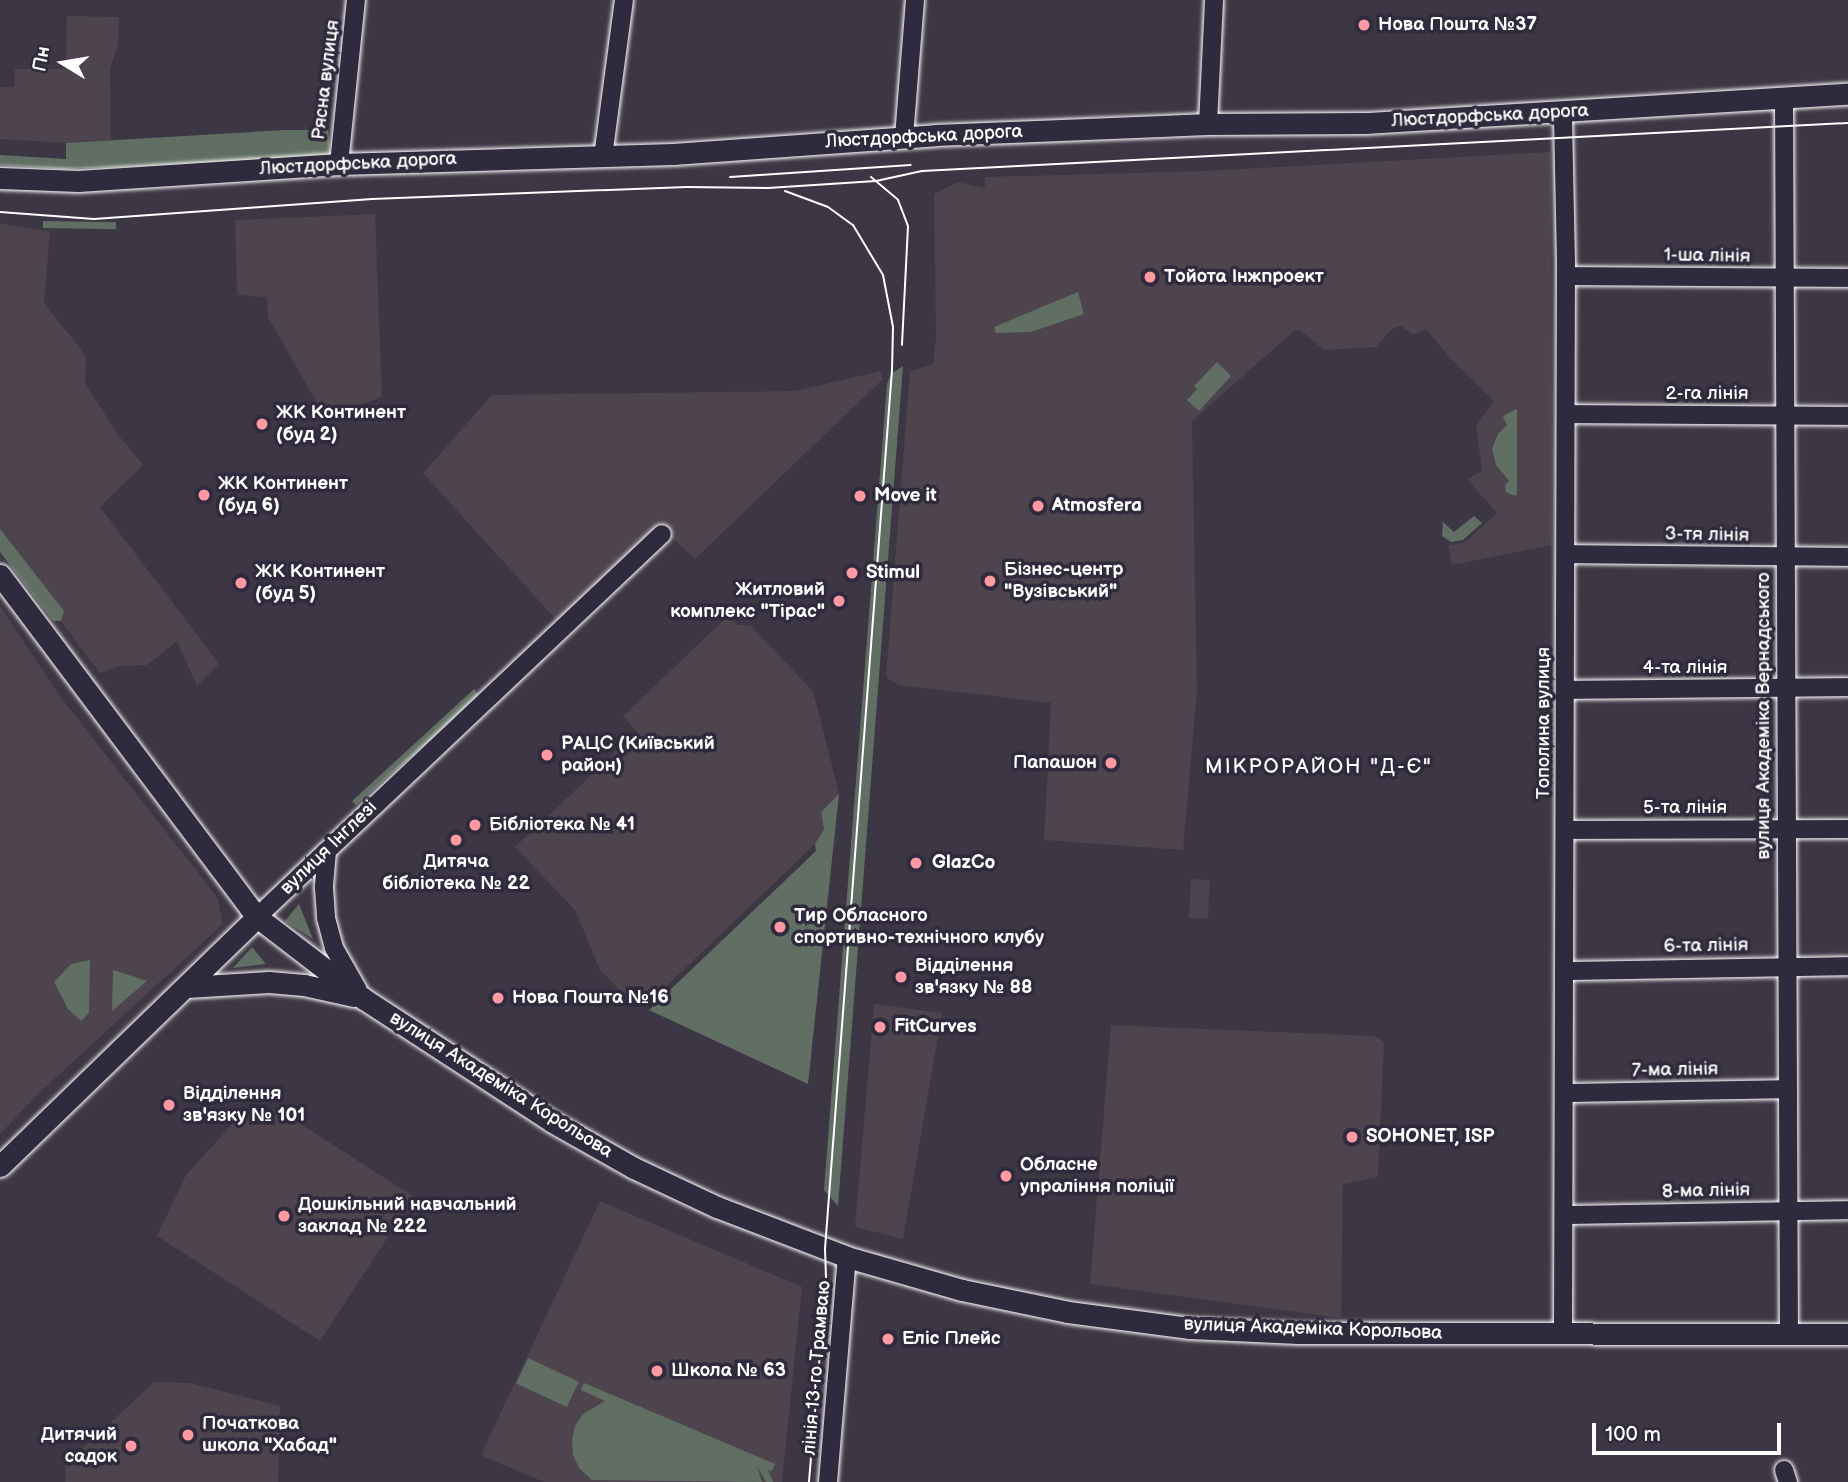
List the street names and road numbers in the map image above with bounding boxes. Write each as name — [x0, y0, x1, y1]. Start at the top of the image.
street label: Рясна вулиця — [307, 19, 345, 141]
street label: Люстдорфська дорога — [1391, 99, 1589, 133]
street label: Люстдорфська дорога — [825, 120, 1023, 154]
street label: Люстдорфська дорога — [259, 147, 457, 181]
street label: 1-ша лінія — [1663, 244, 1751, 268]
street label: 2-га лінія — [1666, 383, 1748, 405]
street label: 3-тя лінія — [1665, 523, 1749, 547]
street label: вулиця Академіка Вернадського — [1753, 572, 1775, 860]
street label: Тополина вулиця — [1533, 647, 1555, 799]
street label: 4-та лінія — [1643, 657, 1727, 679]
street label: вулиця Інглезі — [276, 796, 382, 900]
street label: 5-та лінія — [1643, 797, 1727, 819]
street label: 6-та лінія — [1663, 934, 1749, 958]
street label: вулиця Академіка Корольова — [385, 1007, 617, 1163]
street label: 7-ма лінія — [1632, 1058, 1718, 1082]
street label: 8-ма лінія — [1662, 1179, 1750, 1203]
street label: лінія 13-го Трамваю — [798, 1280, 836, 1456]
street label: вулиця Академіка Корольова — [1183, 1313, 1443, 1345]

